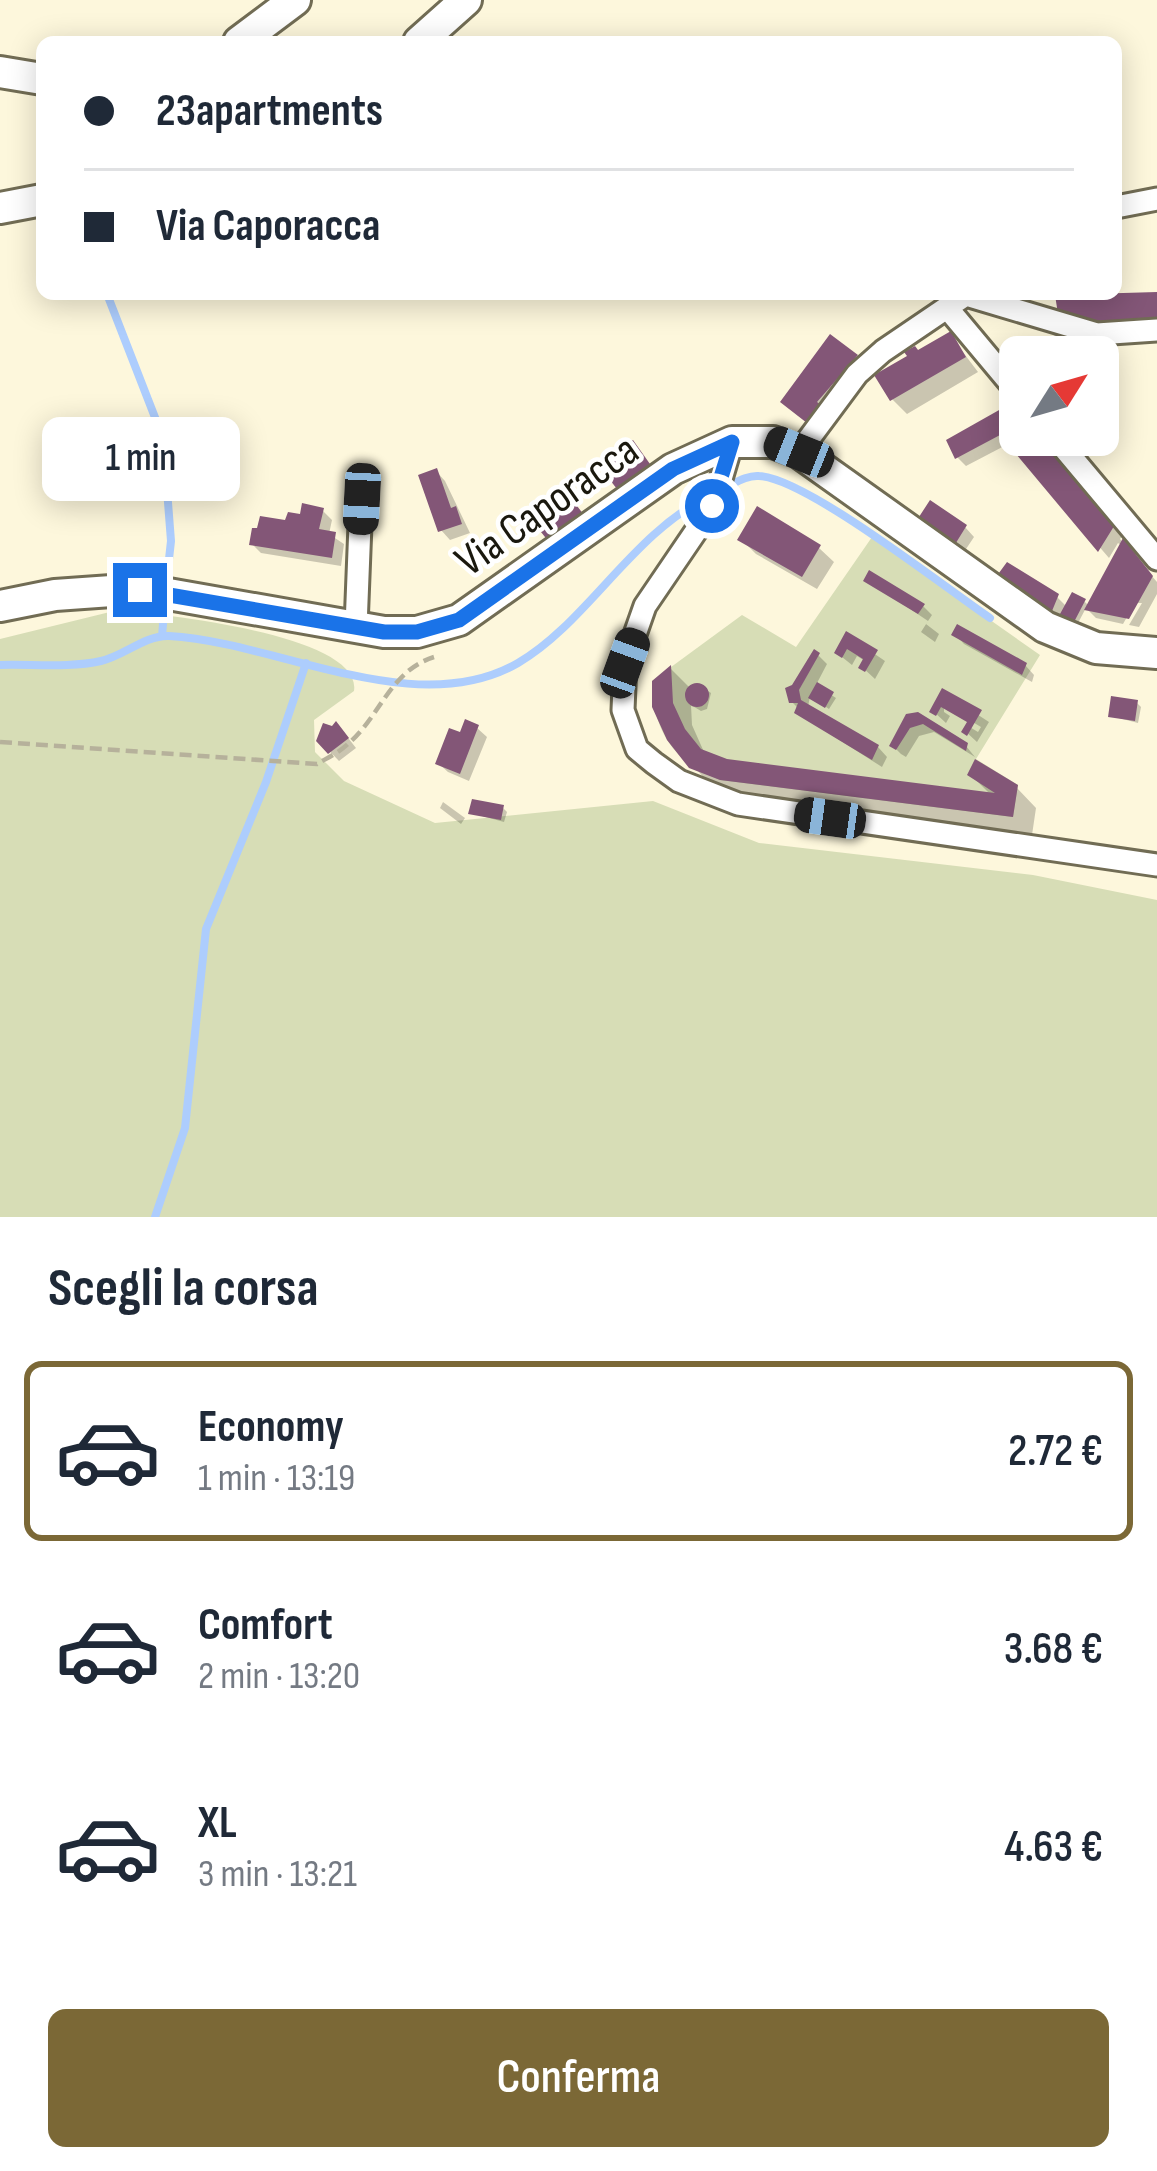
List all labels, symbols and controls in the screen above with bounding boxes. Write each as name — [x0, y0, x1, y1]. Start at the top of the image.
text: 23apartments — [156, 84, 383, 139]
text: Via Caporacca — [156, 199, 380, 254]
north arrow — [999, 336, 1119, 456]
map controls — [999, 336, 1119, 456]
callout: 1 min — [41, 416, 239, 500]
car — [759, 422, 839, 482]
street label: Via Caporacca — [445, 423, 650, 589]
text: 1 min — [106, 435, 176, 482]
car — [342, 462, 382, 536]
route start — [685, 479, 739, 533]
route end — [113, 563, 167, 617]
car — [596, 623, 654, 703]
car — [792, 795, 868, 841]
text: Scegli la corsa — [48, 1256, 319, 1321]
icon: car — [54, 1397, 162, 1505]
text: Economy — [198, 1400, 344, 1455]
text: 2.72 € — [1008, 1424, 1103, 1479]
text: 1 min · 13:19 — [198, 1455, 355, 1502]
icon: car — [54, 1595, 162, 1703]
text: Comfort — [198, 1598, 333, 1653]
text: 3.68 € — [1004, 1622, 1103, 1677]
text: 2 min · 13:20 — [198, 1653, 360, 1700]
icon: car — [54, 1793, 162, 1901]
text: XL — [198, 1796, 237, 1851]
text: 4.63 € — [1004, 1820, 1103, 1875]
text: 3 min · 13:21 — [198, 1851, 357, 1898]
button: Conferma — [48, 2009, 1109, 2147]

